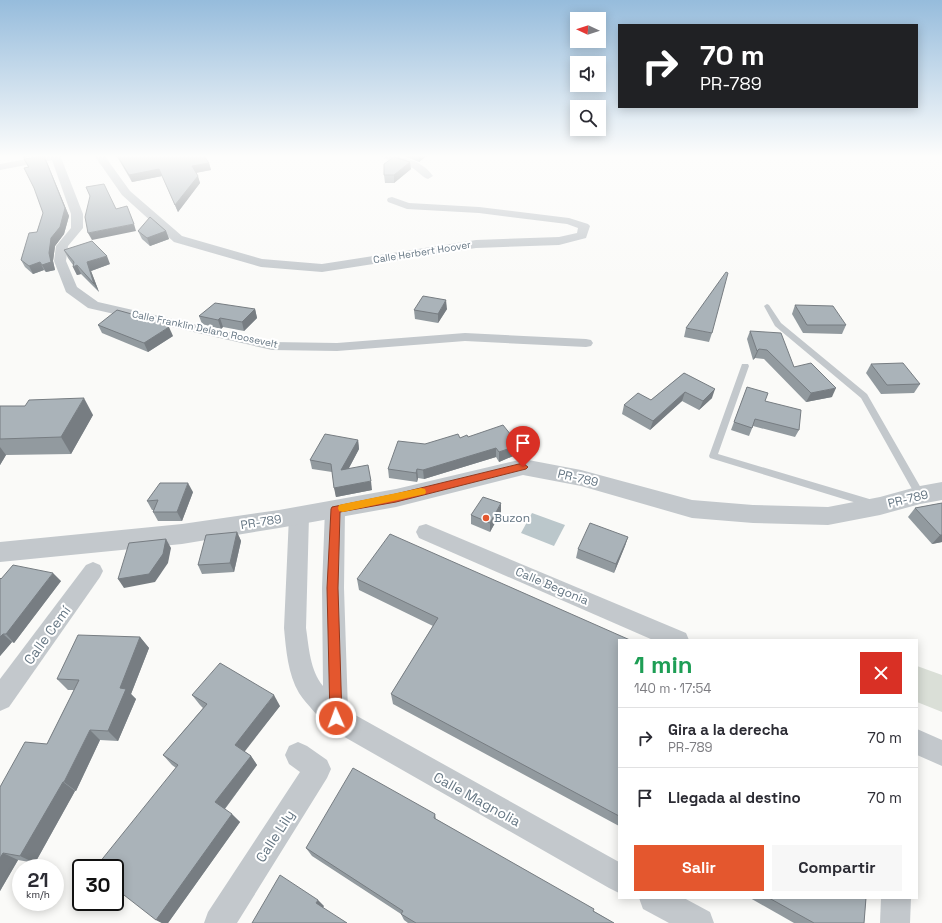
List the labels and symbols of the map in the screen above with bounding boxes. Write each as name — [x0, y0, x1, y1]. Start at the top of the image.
north arrow — [570, 12, 606, 48]
street label: Calle Herbert Hoover — [372, 238, 472, 266]
street label: Calle Franklin Delano Roosevelt — [131, 307, 280, 351]
pin — [506, 426, 540, 467]
street label: PR-789 — [556, 466, 600, 490]
street label: PR-789 — [886, 486, 930, 512]
place label: Buzon — [494, 510, 530, 526]
street label: PR-789 — [239, 511, 283, 533]
marker: Buzon — [481, 513, 491, 523]
street label: Calle Begonia — [513, 563, 591, 609]
street label: Calle Cemí — [20, 602, 75, 668]
position arrow — [315, 697, 357, 739]
street label: Calle Magnolia — [430, 768, 524, 830]
street label: Calle Lily — [251, 806, 299, 866]
speed limit sign: 30 — [72, 859, 124, 911]

